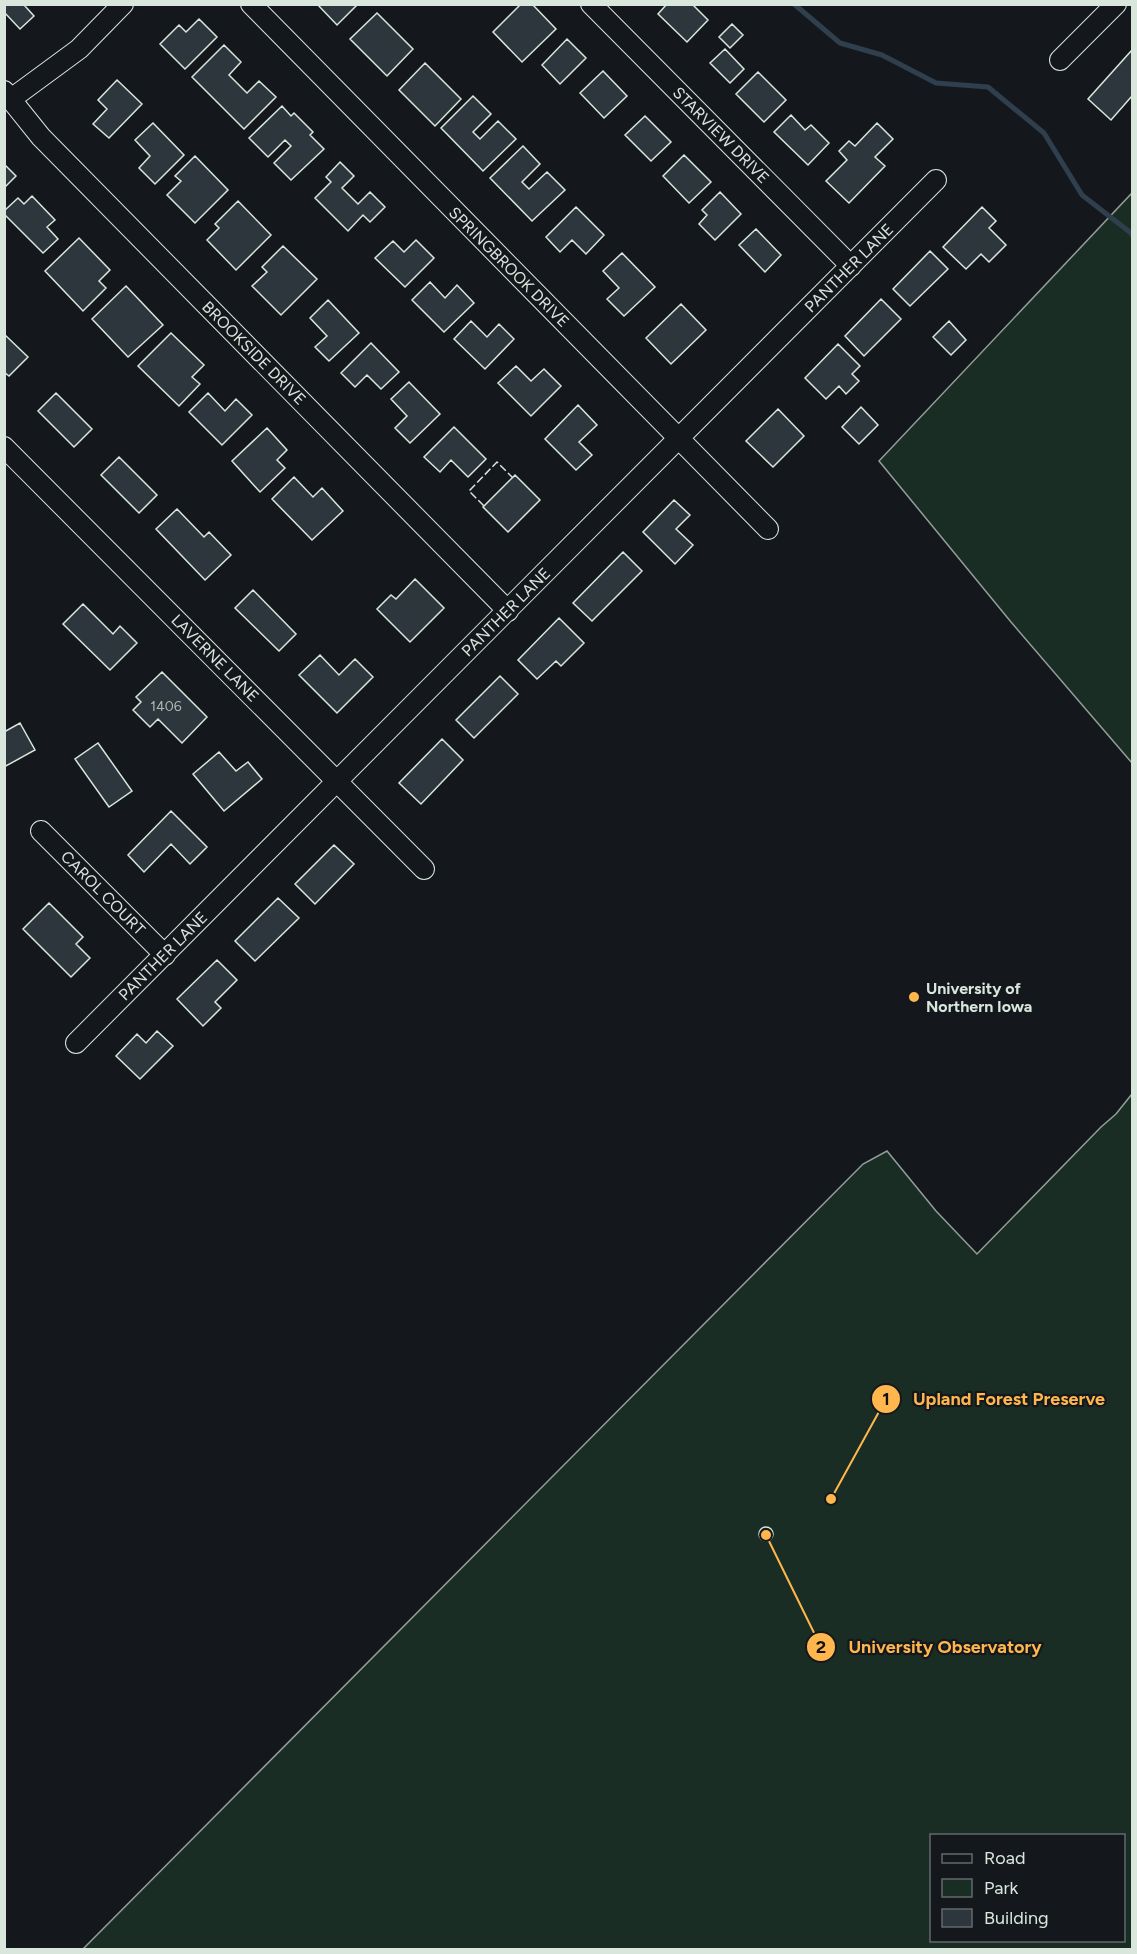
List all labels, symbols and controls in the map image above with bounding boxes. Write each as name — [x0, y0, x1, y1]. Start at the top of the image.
street label: STARVIEW DRIVE — [669, 83, 773, 187]
street label: SPRINGBROOK DRIVE — [445, 203, 573, 331]
street label: PANTHER LANE — [801, 220, 897, 316]
street label: BROOKSIDE DRIVE — [198, 297, 310, 409]
street label: PANTHER LANE — [458, 564, 554, 660]
street label: LAVERNE LANE — [167, 610, 263, 706]
house number: 1406 — [150, 698, 182, 715]
street label: CAROL COURT — [57, 847, 149, 939]
street label: PANTHER LANE — [115, 908, 211, 1004]
place label: University of Northern Iowa — [926, 979, 1032, 1016]
marker: University of Northern Iowa — [907, 990, 921, 1004]
callout: Upland Forest Preserve — [871, 1381, 1117, 1417]
text: 1 — [882, 1388, 890, 1410]
text: Upland Forest Preserve — [913, 1388, 1105, 1410]
callout: University Observatory — [806, 1629, 1053, 1665]
text: 2 — [816, 1636, 826, 1658]
text: University Observatory — [848, 1636, 1042, 1658]
legend — [930, 1834, 1125, 1942]
text: Road — [984, 1847, 1025, 1869]
text: Park — [984, 1877, 1019, 1899]
text: Building — [984, 1907, 1049, 1929]

